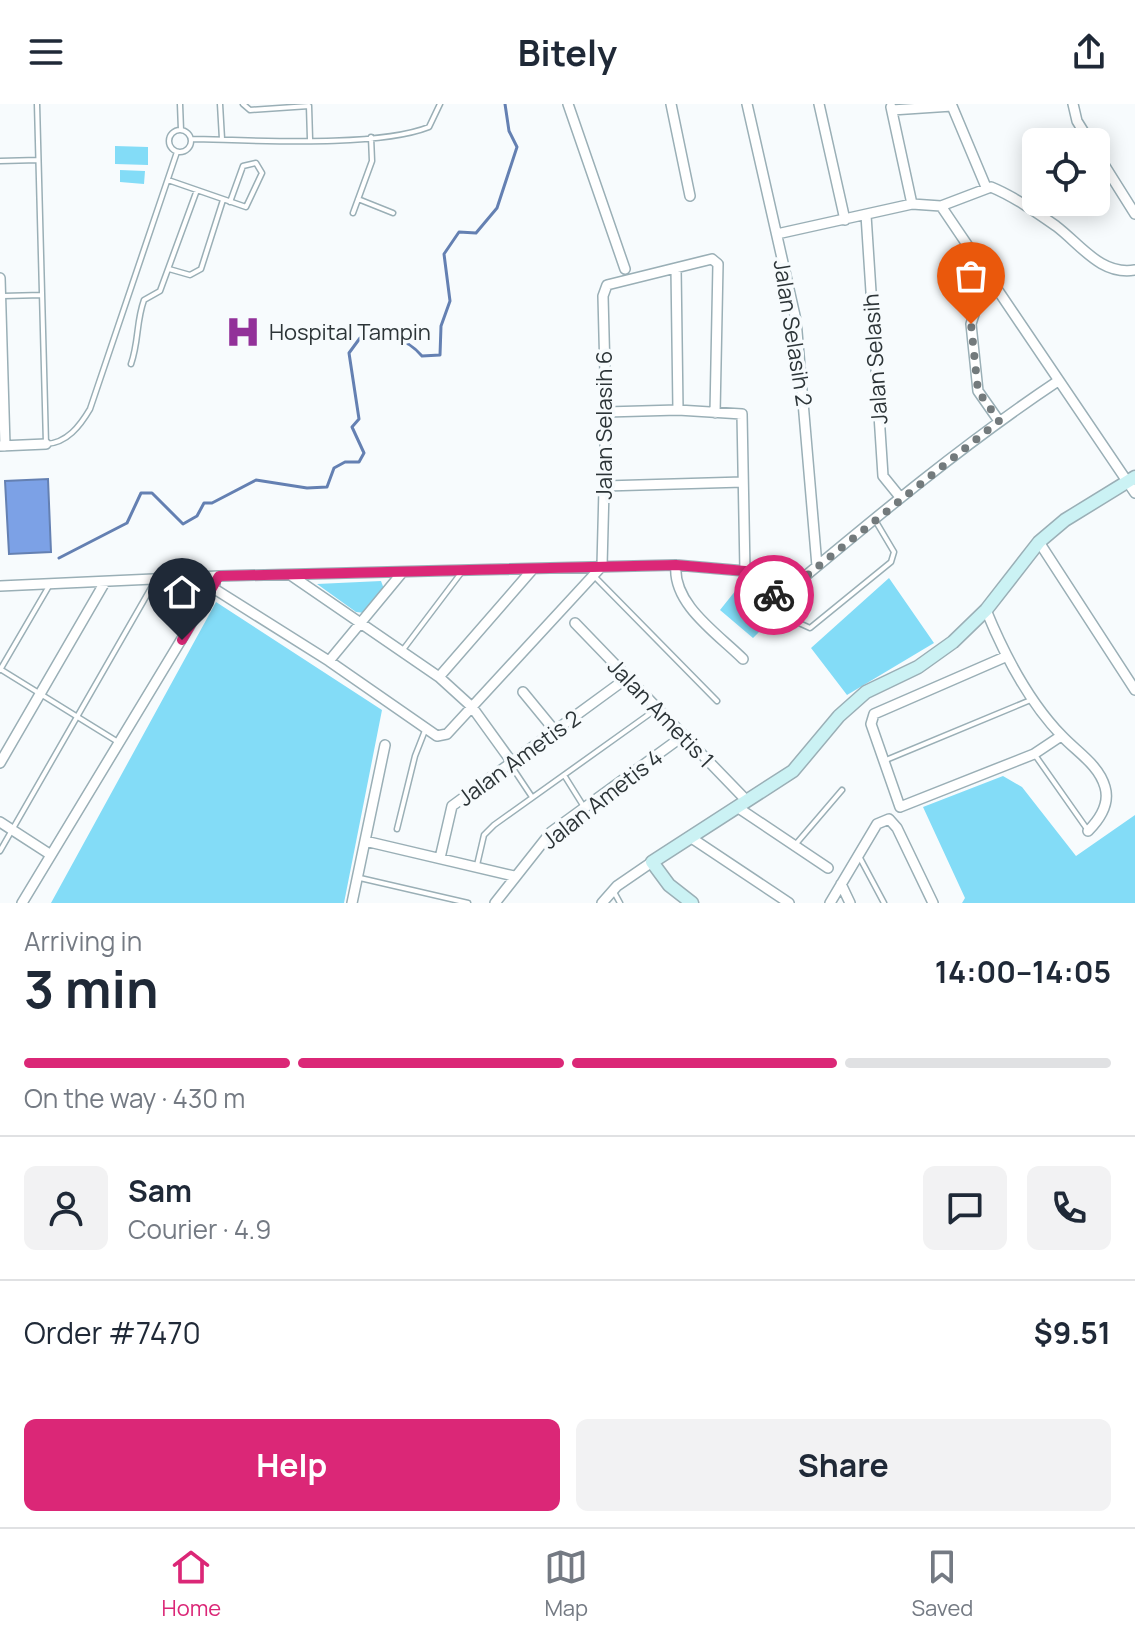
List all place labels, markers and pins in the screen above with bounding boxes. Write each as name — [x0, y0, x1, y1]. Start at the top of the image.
pin — [937, 242, 1005, 324]
hospital icon: Hospital Tampin — [224, 313, 262, 351]
place label: Hospital Tampin — [269, 317, 431, 347]
pin — [148, 558, 216, 640]

